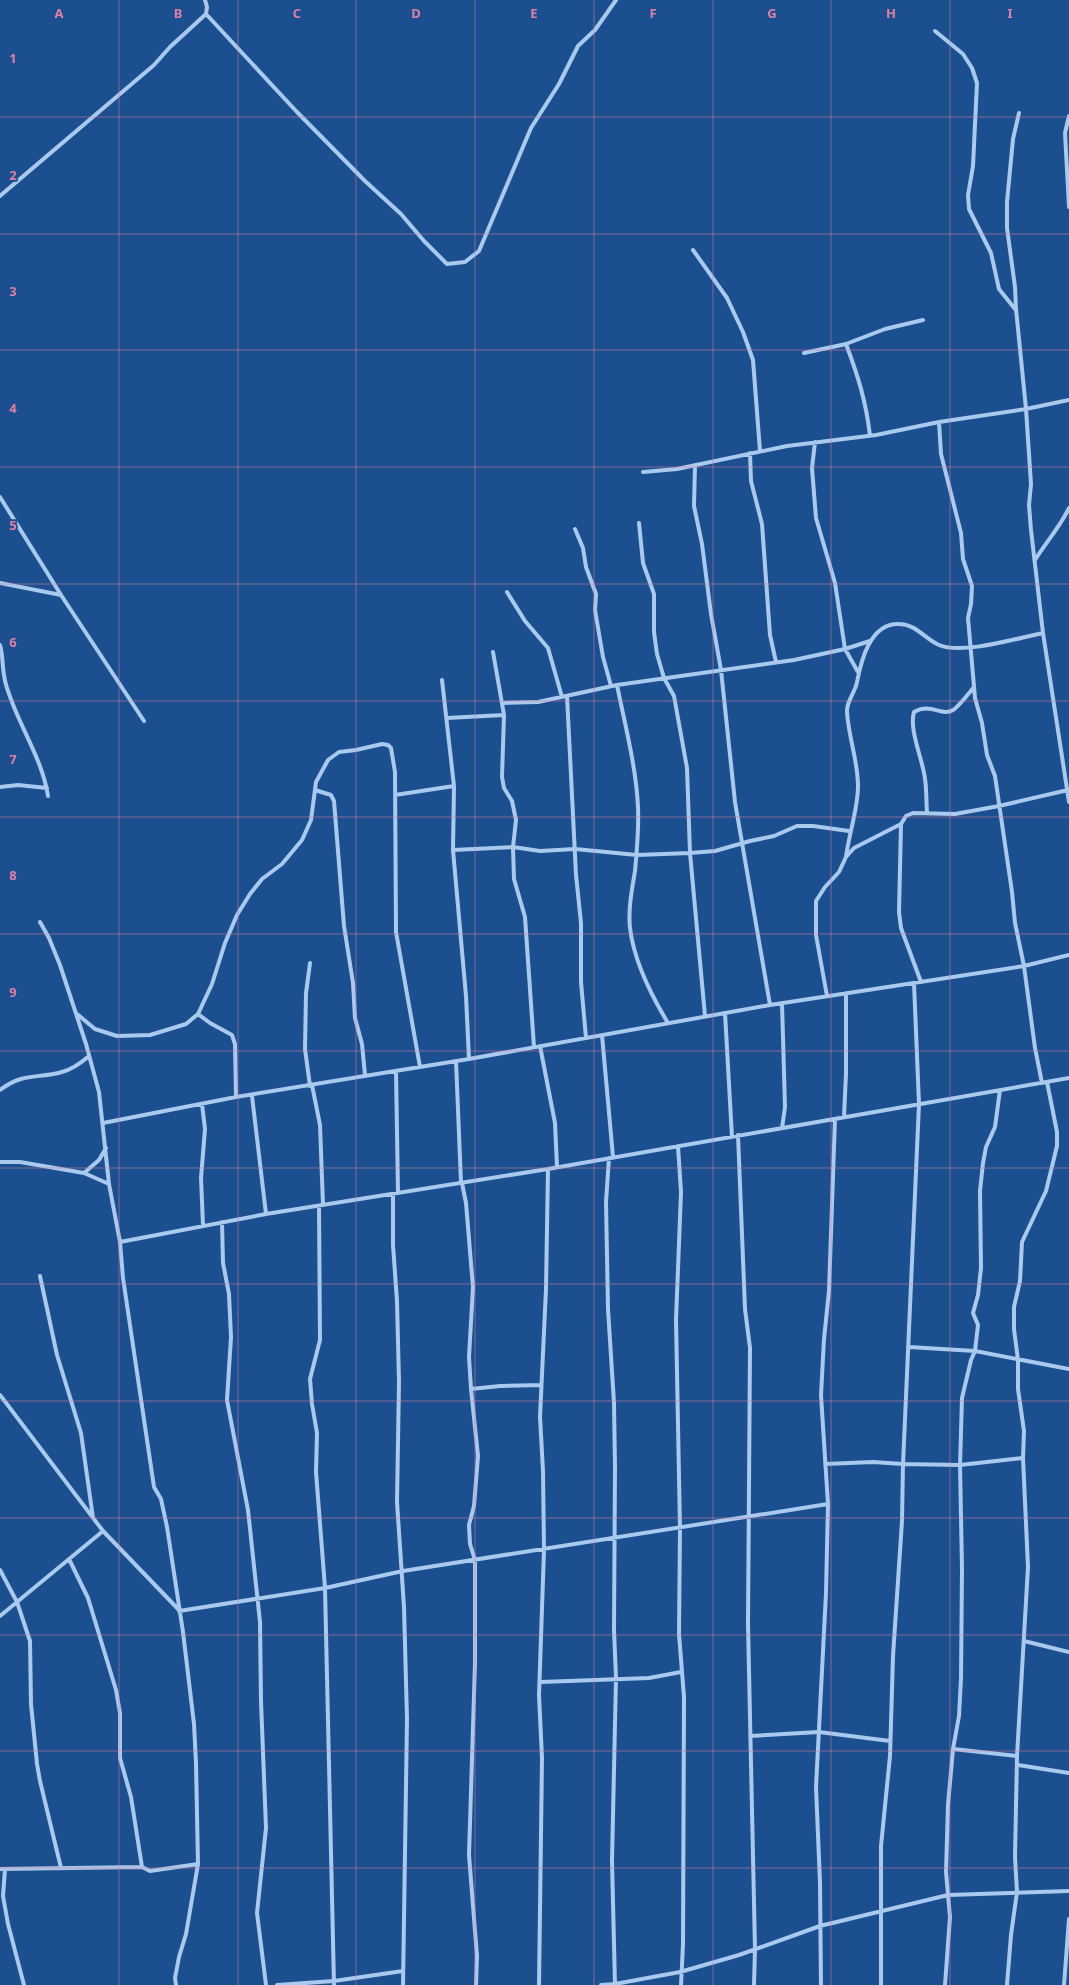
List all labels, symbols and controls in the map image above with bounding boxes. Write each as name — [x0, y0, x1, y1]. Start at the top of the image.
text: A — [55, 4, 64, 22]
text: B — [174, 4, 182, 22]
text: C — [293, 4, 301, 22]
text: D — [411, 4, 421, 22]
text: E — [530, 4, 538, 22]
text: F — [649, 4, 657, 22]
text: G — [767, 4, 777, 22]
text: H — [886, 4, 896, 22]
text: I — [1007, 4, 1013, 22]
text: 1 — [9, 49, 17, 67]
text: 2 — [9, 166, 17, 184]
text: 3 — [9, 282, 17, 300]
text: 4 — [9, 399, 17, 417]
text: 5 — [9, 516, 17, 534]
text: 6 — [9, 633, 17, 651]
text: 7 — [9, 750, 17, 768]
text: 8 — [9, 866, 17, 884]
text: 9 — [9, 983, 17, 1001]

